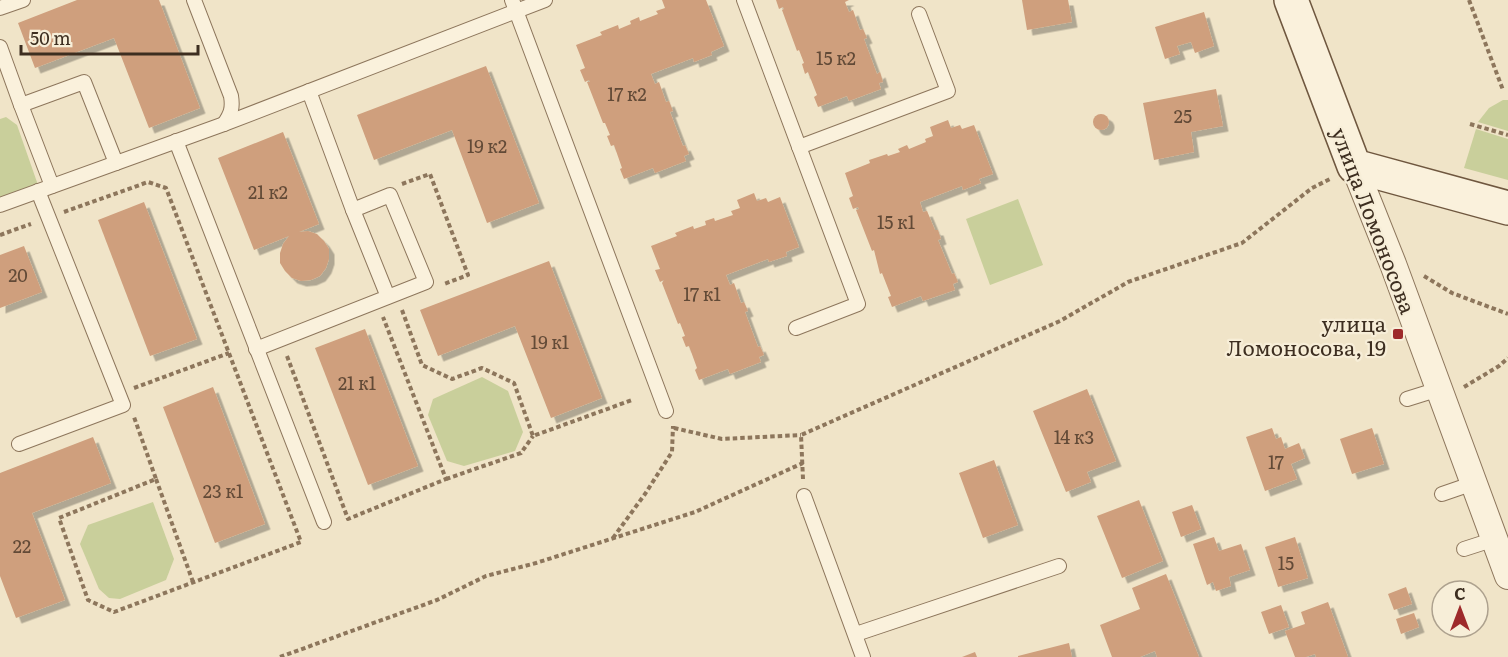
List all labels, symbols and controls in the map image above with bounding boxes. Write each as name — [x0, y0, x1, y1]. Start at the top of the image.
scale bar — [21, 18, 198, 56]
text: 50 m — [30, 24, 71, 51]
house number: 15 к2 — [816, 44, 856, 71]
house number: 17 к2 — [607, 80, 647, 107]
house number: 25 — [1174, 102, 1192, 129]
street label: улица Ломоносова — [1325, 122, 1425, 318]
house number: 19 к2 — [467, 132, 507, 159]
house number: 21 к2 — [248, 178, 288, 205]
house number: 15 к1 — [877, 208, 915, 235]
house number: 20 — [8, 261, 28, 288]
house number: 17 к1 — [683, 280, 721, 307]
place label: улица Ломоносова, 19 — [1227, 307, 1387, 362]
marker: улица Ломоносова, 19 — [1391, 327, 1405, 341]
house number: 19 к1 — [531, 328, 569, 355]
house number: 21 к1 — [338, 369, 376, 396]
house number: 14 к3 — [1054, 423, 1094, 450]
house number: 17 — [1268, 448, 1284, 475]
house number: 23 к1 — [203, 477, 243, 504]
house number: 22 — [13, 532, 31, 559]
house number: 15 — [1278, 549, 1294, 576]
north arrow — [1430, 579, 1490, 639]
text: С — [1454, 581, 1466, 605]

